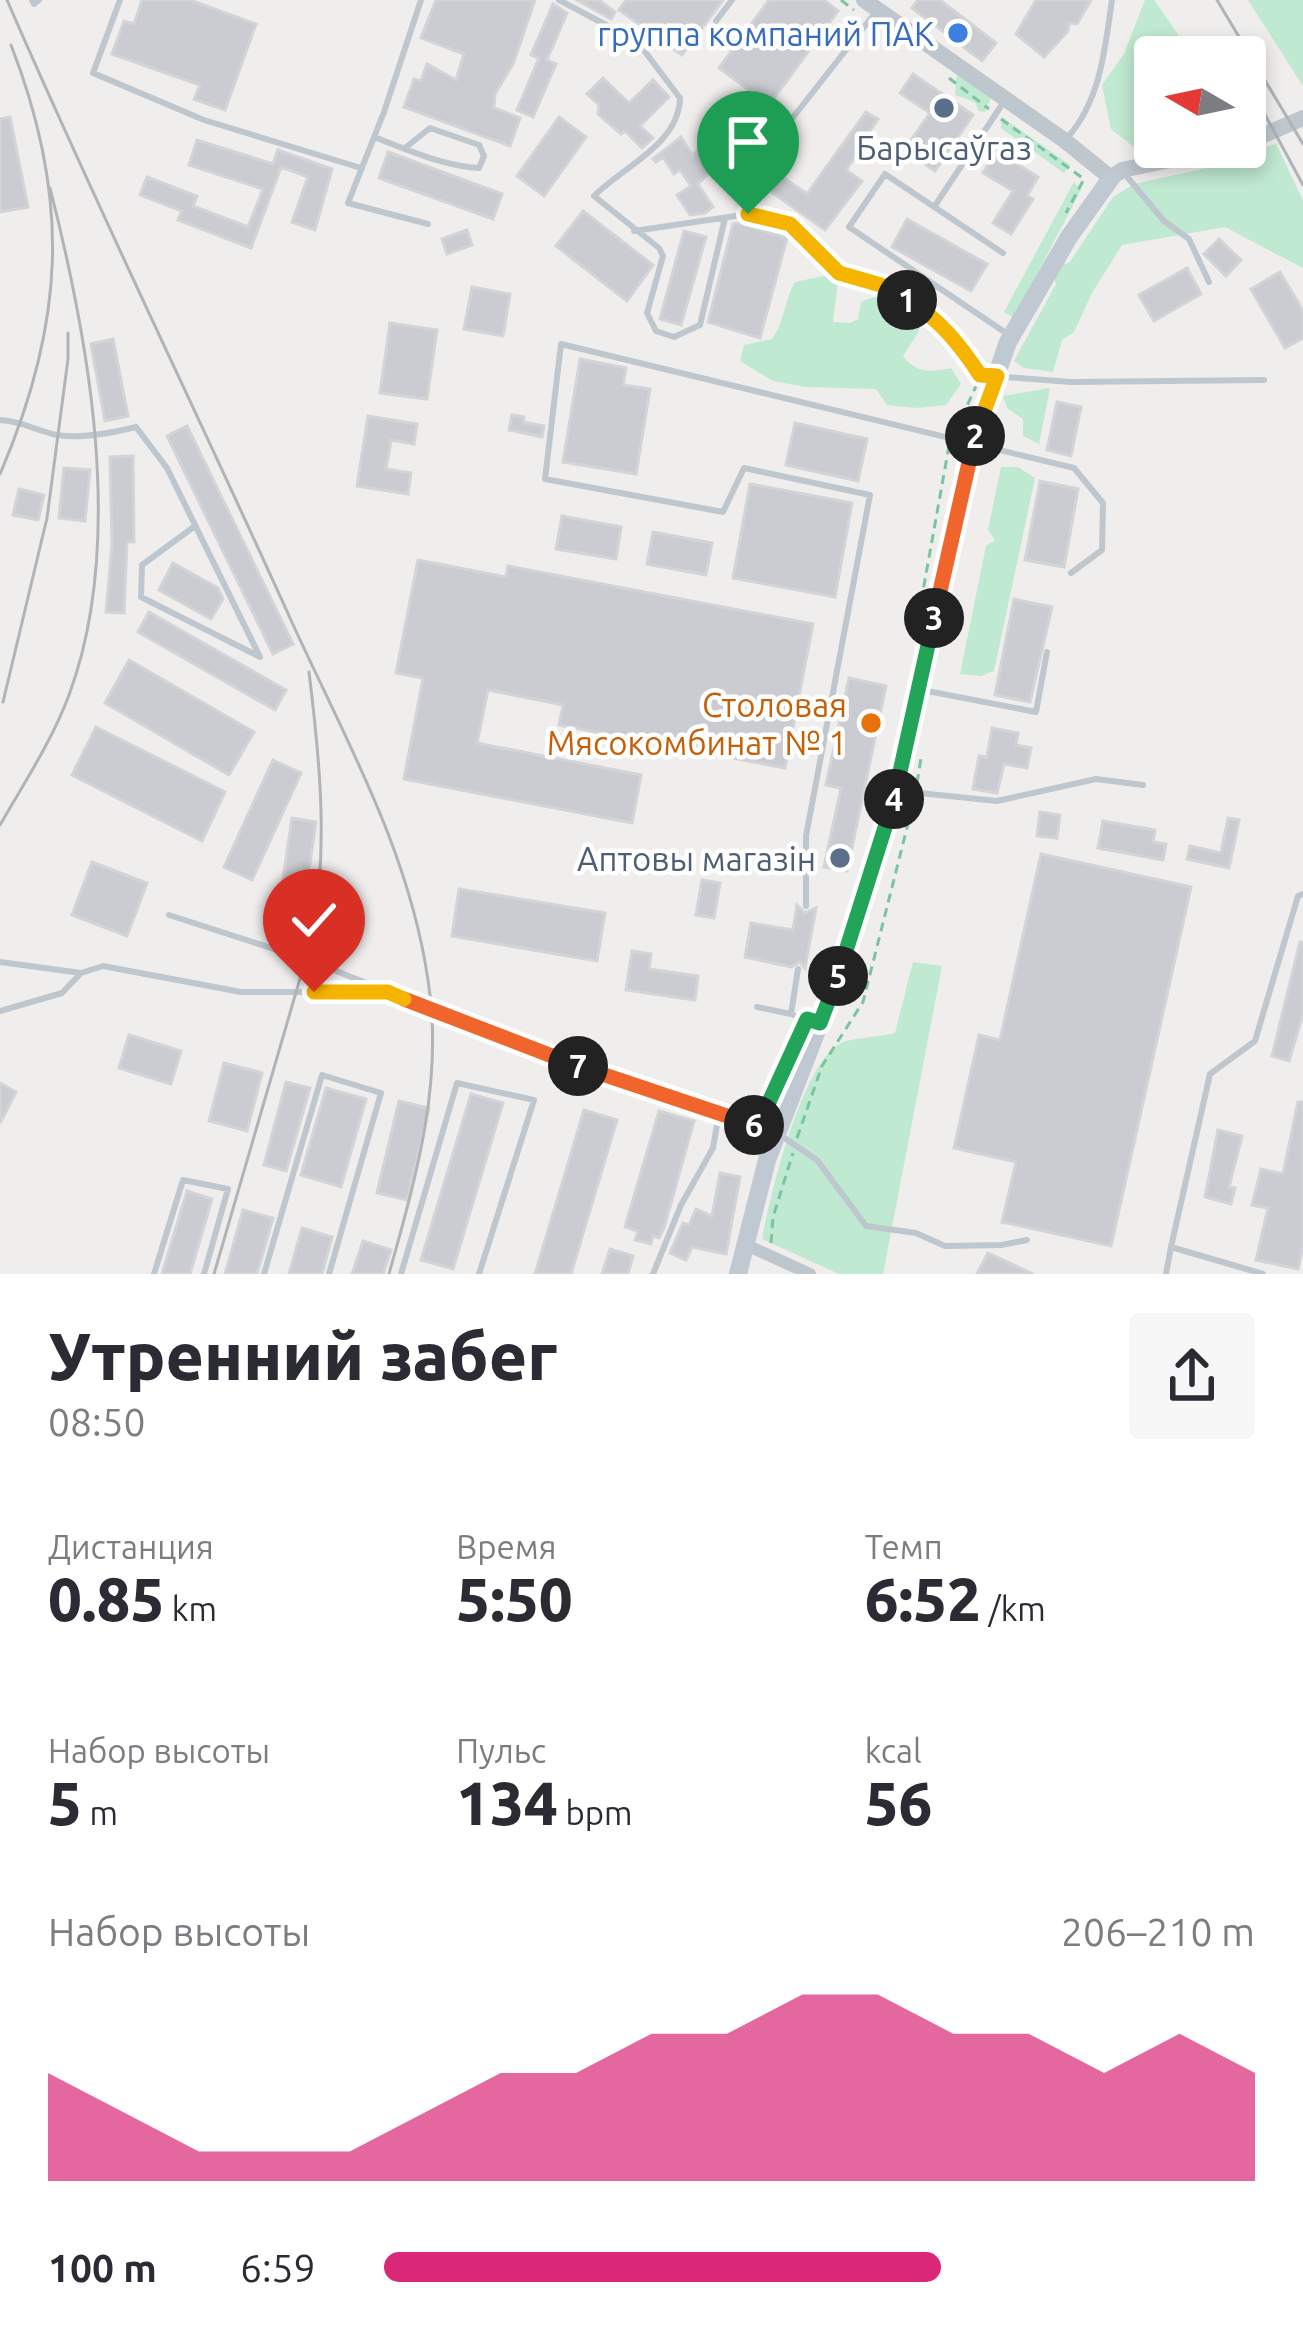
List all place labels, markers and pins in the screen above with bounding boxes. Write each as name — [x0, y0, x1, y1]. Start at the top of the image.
place label: группа компаний ПАК — [597, 15, 934, 52]
marker: группа компаний ПАК — [945, 20, 971, 46]
pin — [697, 91, 799, 214]
marker: Барысаўгаз — [931, 95, 957, 121]
place label: Барысаўгаз — [856, 129, 1032, 166]
pin: 1 — [877, 270, 937, 330]
pin: 2 — [945, 406, 1005, 466]
pin: 3 — [904, 588, 964, 648]
place label: Столовая Мясокомбинат № 1 — [547, 686, 847, 761]
marker: Столовая Мясокомбинат № 1 — [858, 710, 884, 736]
pin: 4 — [864, 769, 924, 829]
place label: Аптовы магазін — [577, 840, 816, 877]
marker: Аптовы магазін — [827, 845, 853, 871]
pin — [263, 869, 365, 992]
pin: 5 — [808, 946, 868, 1006]
pin: 7 — [548, 1036, 608, 1096]
pin: 6 — [724, 1095, 784, 1155]

